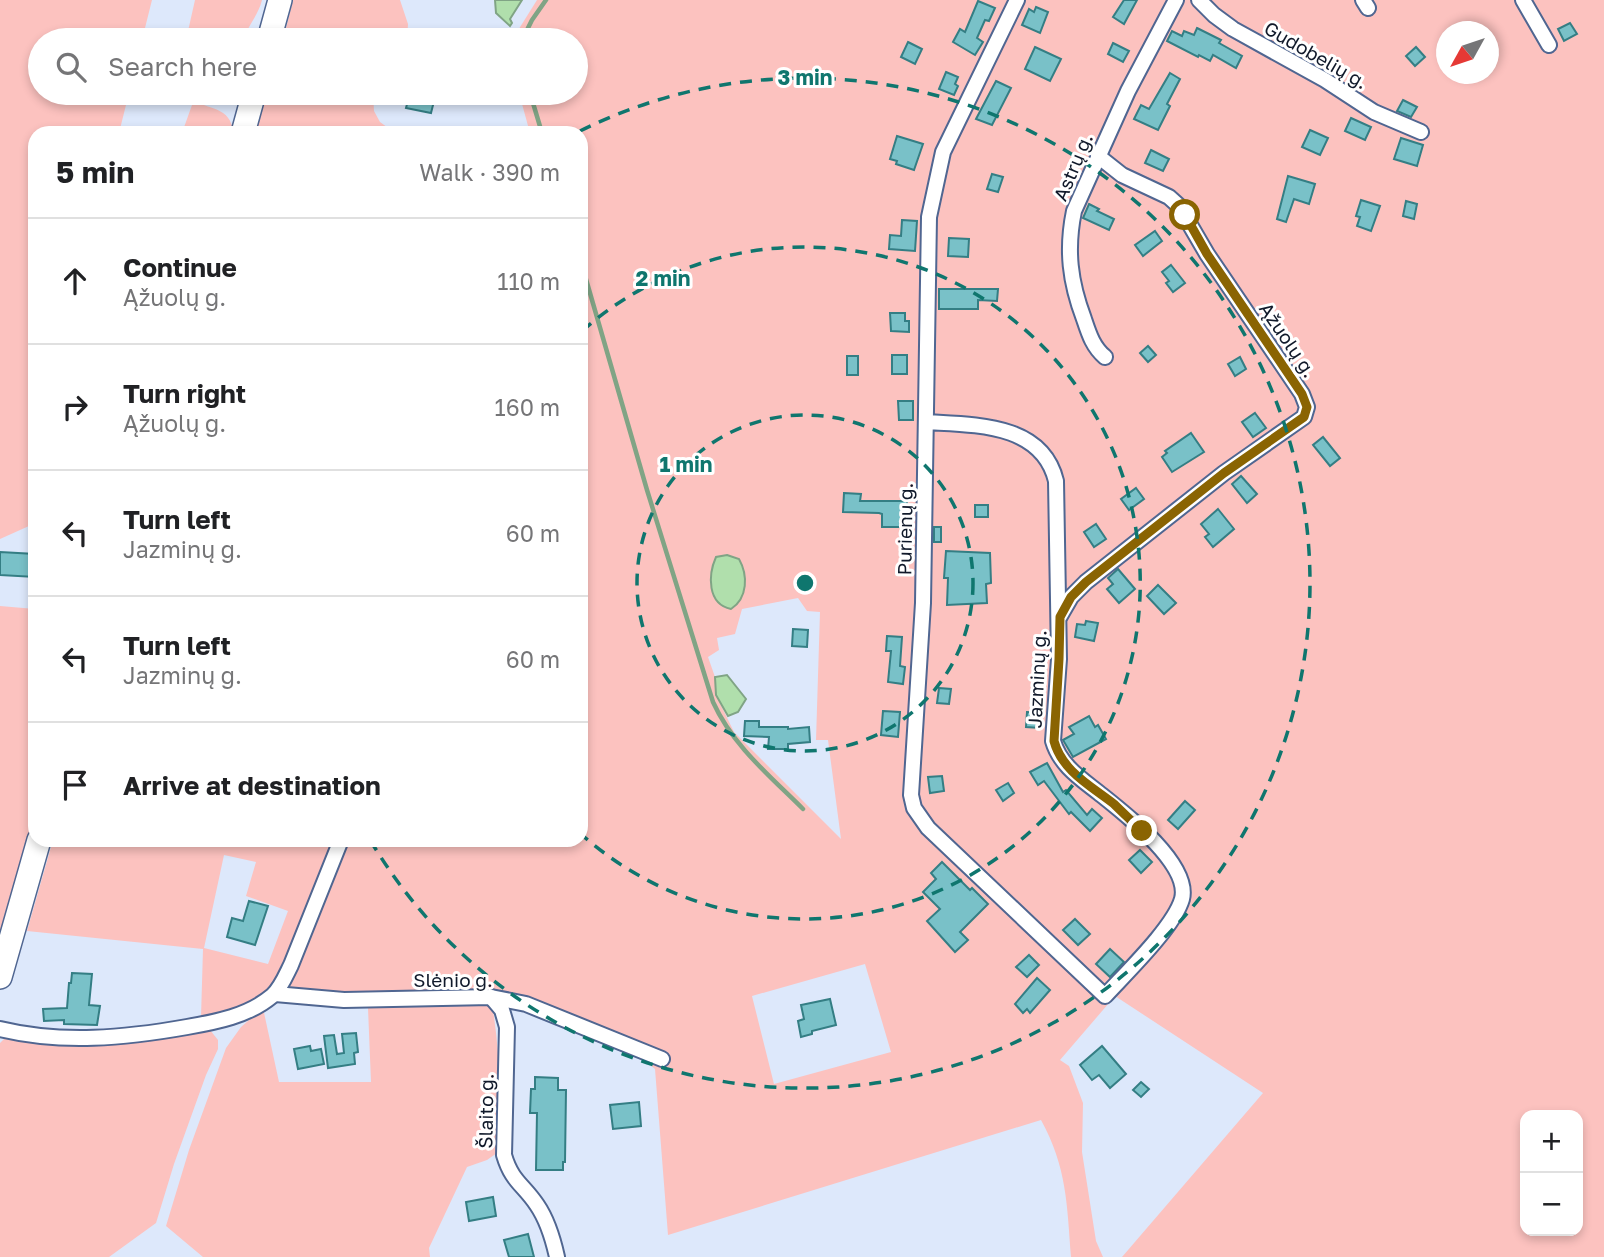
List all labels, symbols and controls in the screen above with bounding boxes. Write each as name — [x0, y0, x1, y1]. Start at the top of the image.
street label: Gudobelių g. — [1260, 16, 1372, 93]
north arrow — [1436, 21, 1499, 84]
search box — [28, 28, 588, 105]
icon: search — [52, 48, 90, 86]
text: Search here — [108, 51, 257, 82]
text: 3 min — [778, 64, 832, 90]
street label: Astrų g. — [1048, 129, 1097, 204]
text: 5 min — [56, 154, 134, 190]
text: Walk · 390 m — [419, 158, 560, 186]
route start — [1169, 199, 1200, 230]
text: Continue — [123, 252, 237, 283]
icon: ahead — [56, 262, 94, 300]
text: 2 min — [636, 265, 690, 291]
text: 110 m — [497, 267, 560, 295]
text: Ąžuolų g. — [123, 283, 226, 311]
street label: Ąžuolų g. — [1255, 298, 1322, 381]
text: Turn right — [123, 378, 246, 409]
icon: right — [56, 388, 94, 426]
text: 160 m — [495, 393, 560, 421]
text: Ąžuolų g. — [123, 409, 226, 437]
text: 1 min — [660, 451, 712, 477]
street label: Purienų g. — [892, 482, 917, 576]
text: Turn left — [123, 504, 231, 535]
icon: left — [56, 514, 94, 552]
text: 60 m — [506, 519, 560, 547]
text: Jazminų g. — [123, 535, 242, 563]
centre of rings — [793, 571, 817, 595]
street label: Jazminų g. — [1022, 629, 1051, 729]
text: Turn left — [123, 630, 231, 661]
icon: left — [56, 640, 94, 678]
text: 60 m — [506, 645, 560, 673]
text: Jazminų g. — [123, 661, 242, 689]
icon: arrive — [56, 766, 94, 804]
text: Arrive at destination — [123, 770, 381, 801]
route end — [1126, 815, 1157, 846]
street label: Slėnio g. — [413, 968, 493, 991]
street label: Šlaito g. — [473, 1073, 498, 1149]
map controls — [1520, 1110, 1583, 1236]
button: + — [1520, 1110, 1583, 1173]
button: − — [1520, 1173, 1583, 1236]

